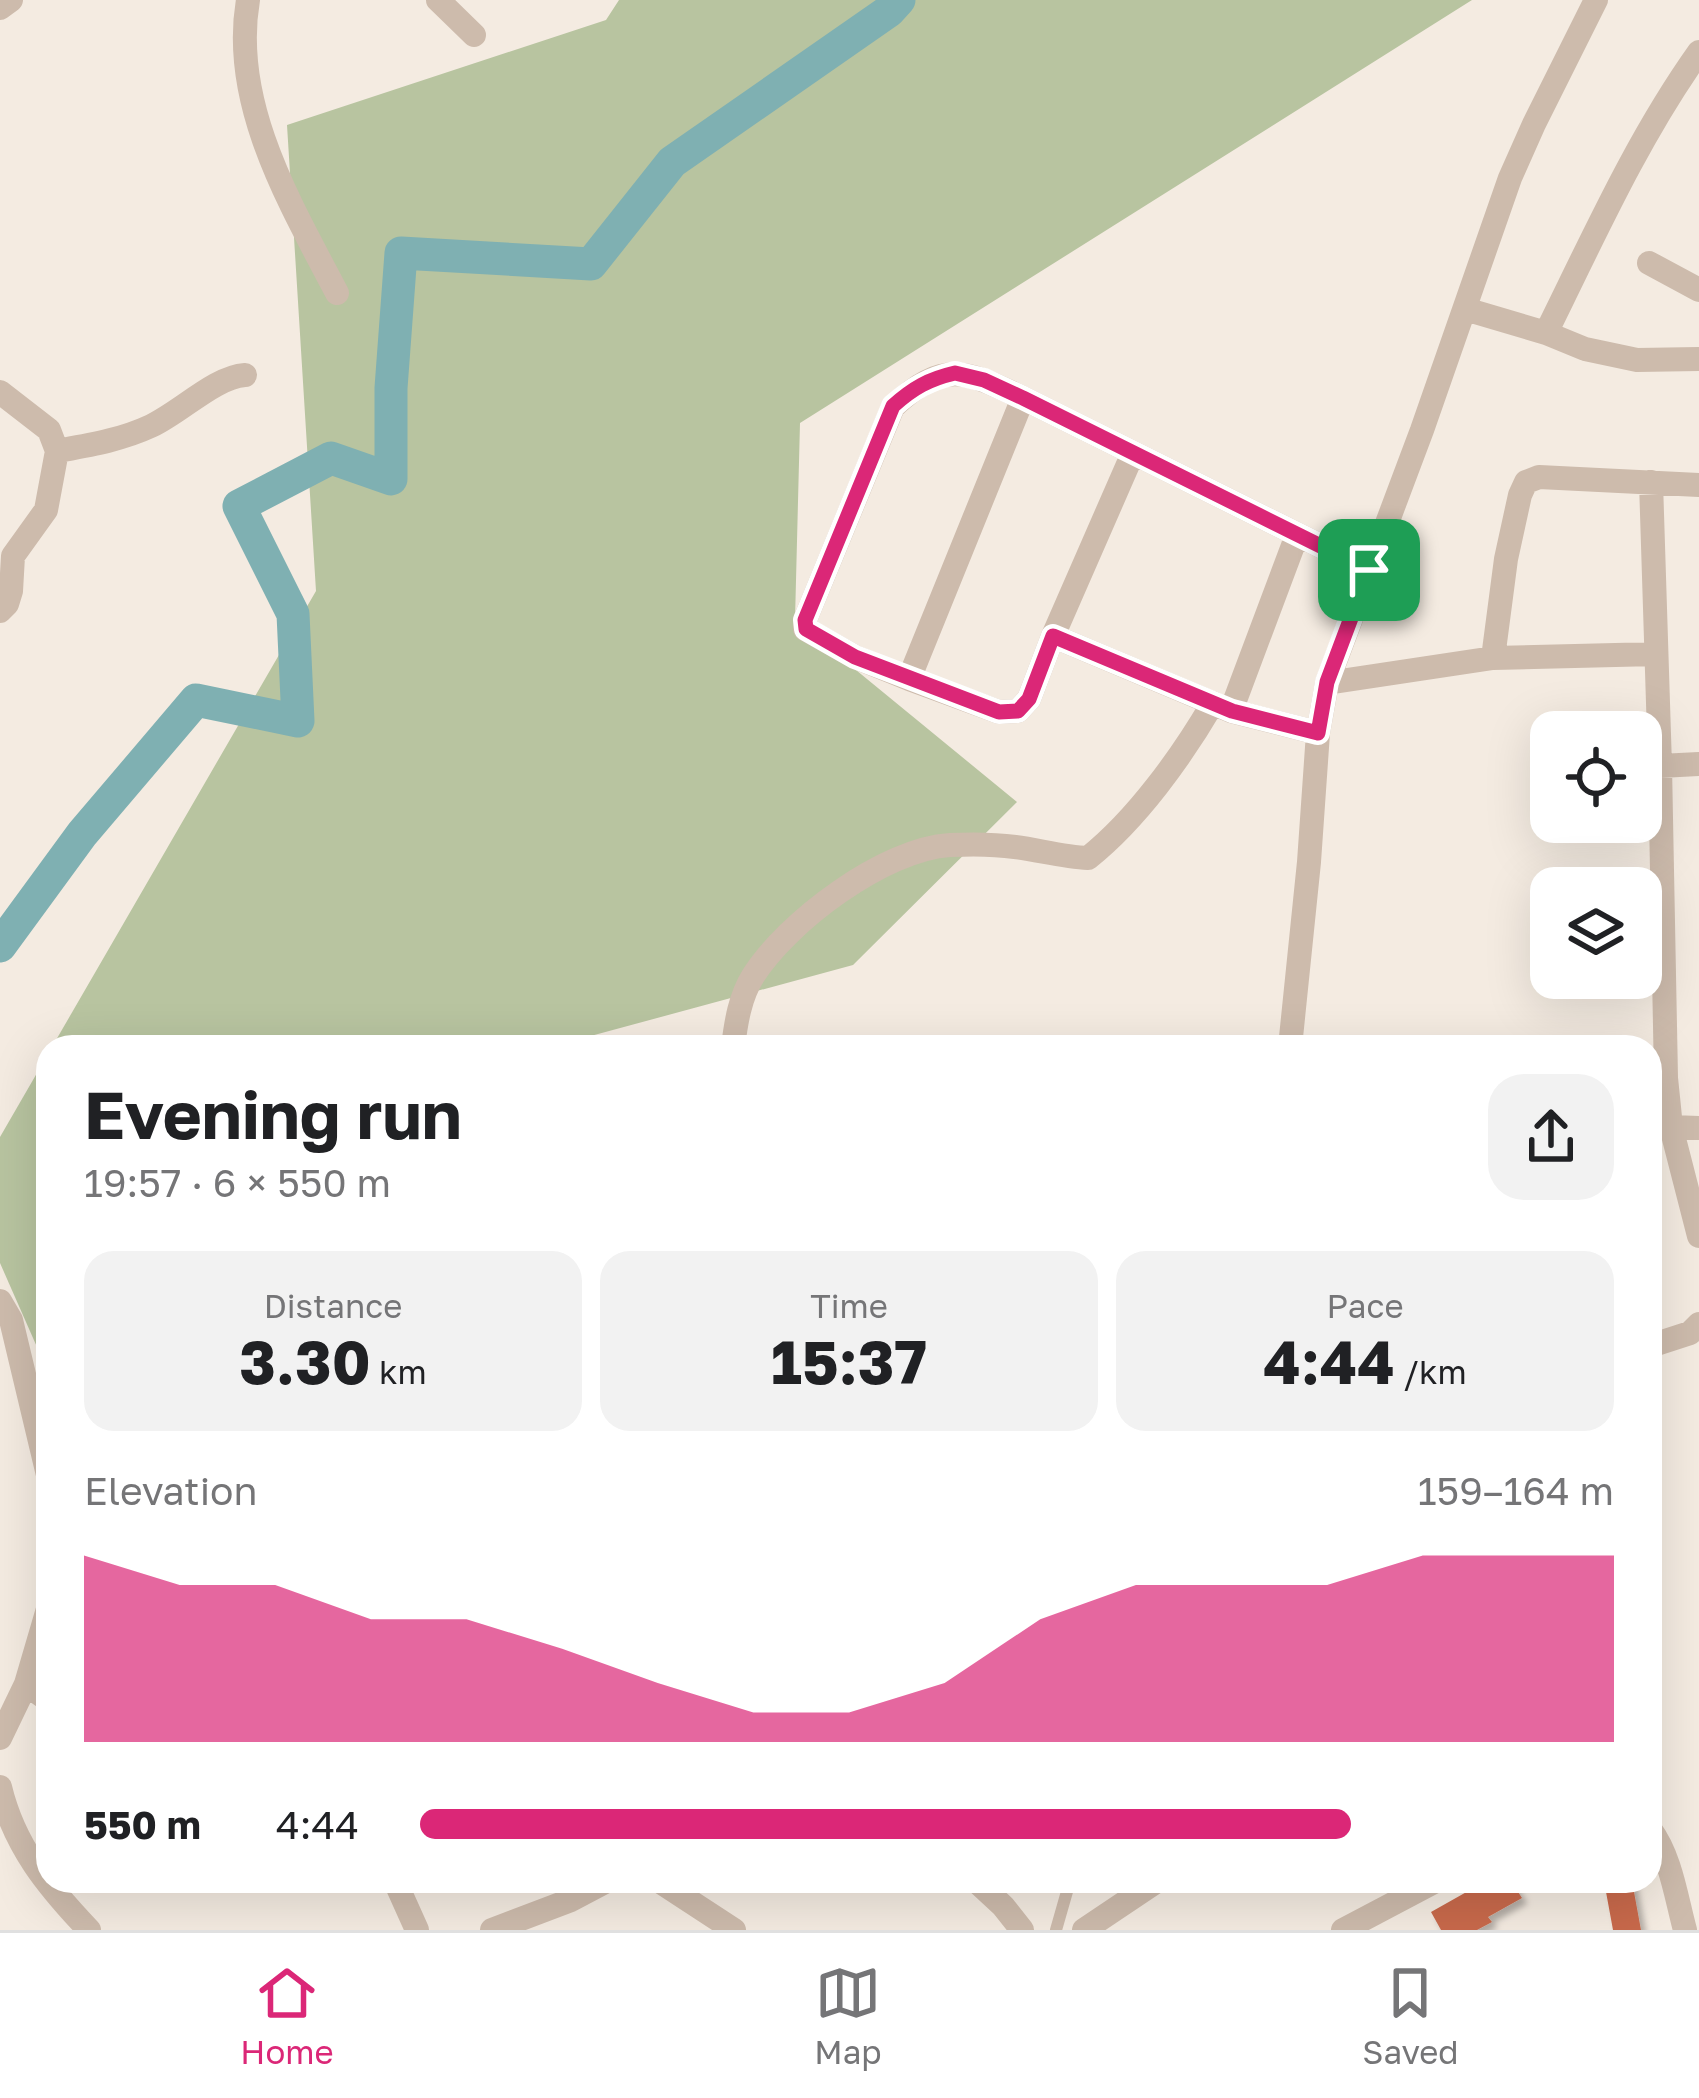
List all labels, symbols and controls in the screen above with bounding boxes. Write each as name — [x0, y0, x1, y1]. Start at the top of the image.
pin — [1318, 519, 1420, 621]
icon: arrive — [1336, 537, 1402, 603]
map controls — [1530, 711, 1662, 999]
button: locate — [1530, 711, 1662, 843]
button: layers — [1530, 867, 1662, 999]
text: Evening run — [84, 1074, 462, 1154]
button: share — [1488, 1074, 1614, 1200]
text: 19:57 · 6 × 550 m — [84, 1159, 391, 1206]
text: Distance — [264, 1286, 402, 1325]
text: Time — [810, 1286, 888, 1325]
text: Pace — [1326, 1286, 1404, 1325]
text: 3.30 — [239, 1325, 371, 1397]
text: 15:37 — [771, 1325, 927, 1397]
text: 4:44 — [1263, 1325, 1395, 1397]
text: km — [371, 1352, 427, 1391]
text: /km — [1395, 1352, 1467, 1391]
text: Elevation — [84, 1467, 257, 1514]
text: 159–164 m — [1418, 1467, 1614, 1514]
text: 550 m — [84, 1801, 201, 1848]
text: 4:44 — [276, 1801, 359, 1848]
tab: Home — [240, 1960, 334, 2071]
tab: Map — [814, 1960, 882, 2071]
tab: Saved — [1362, 1960, 1459, 2071]

